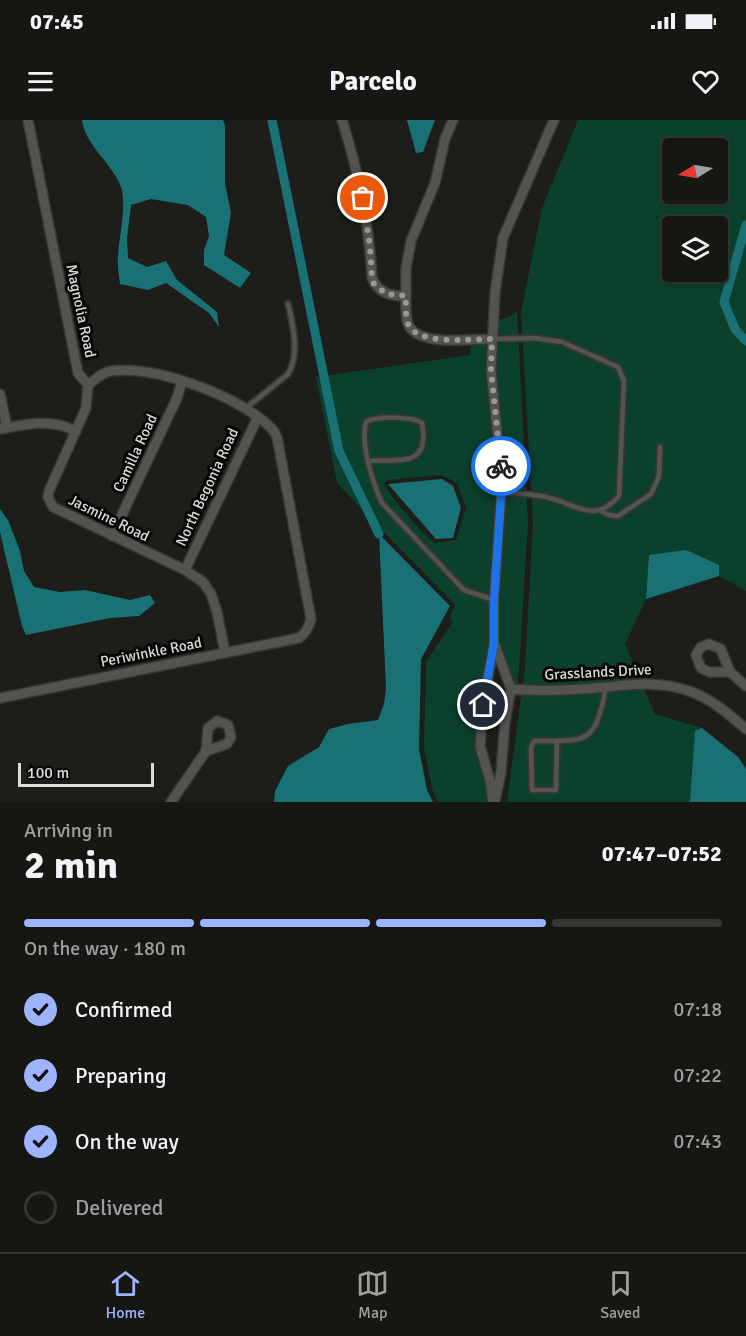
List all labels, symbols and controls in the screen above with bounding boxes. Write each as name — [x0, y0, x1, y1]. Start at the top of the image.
text: 07:45 — [30, 8, 84, 35]
icon: menu — [24, 65, 57, 98]
text: Parcelo — [329, 65, 417, 98]
icon: heart — [689, 65, 722, 98]
north arrow — [662, 138, 728, 204]
map controls — [662, 138, 728, 282]
pin — [337, 172, 388, 223]
icon: bag — [346, 181, 379, 214]
button: layers — [662, 216, 728, 282]
street label: Magnolia Road — [62, 263, 100, 359]
street label: Camilla Road — [109, 411, 161, 495]
street label: North Begonia Road — [172, 425, 242, 549]
courier — [471, 436, 531, 496]
icon: bike — [485, 450, 518, 483]
street label: Jasmine Road — [66, 491, 152, 545]
street label: Periwinkle Road — [99, 633, 203, 671]
street label: Grasslands Drive — [544, 660, 652, 684]
pin — [457, 679, 508, 730]
icon: home — [466, 688, 499, 721]
scale bar — [18, 760, 154, 788]
text: 100 m — [27, 763, 69, 783]
text: Arriving in — [24, 818, 113, 843]
text: 07:47–07:52 — [602, 840, 722, 867]
text: 2 min — [24, 841, 118, 889]
text: On the way · 180 m — [24, 936, 186, 961]
icon: check — [24, 993, 57, 1026]
text: Confirmed — [75, 996, 173, 1023]
text: 07:18 — [673, 997, 722, 1022]
icon: check — [24, 1059, 57, 1092]
text: Preparing — [75, 1062, 167, 1089]
text: 07:22 — [673, 1063, 722, 1088]
icon: check — [24, 1125, 57, 1158]
text: On the way — [75, 1128, 179, 1155]
text: 07:43 — [673, 1129, 722, 1154]
text: Delivered — [75, 1194, 163, 1221]
tab: Home — [105, 1267, 145, 1323]
tab: Map — [356, 1267, 389, 1323]
tab: Saved — [600, 1267, 641, 1323]

